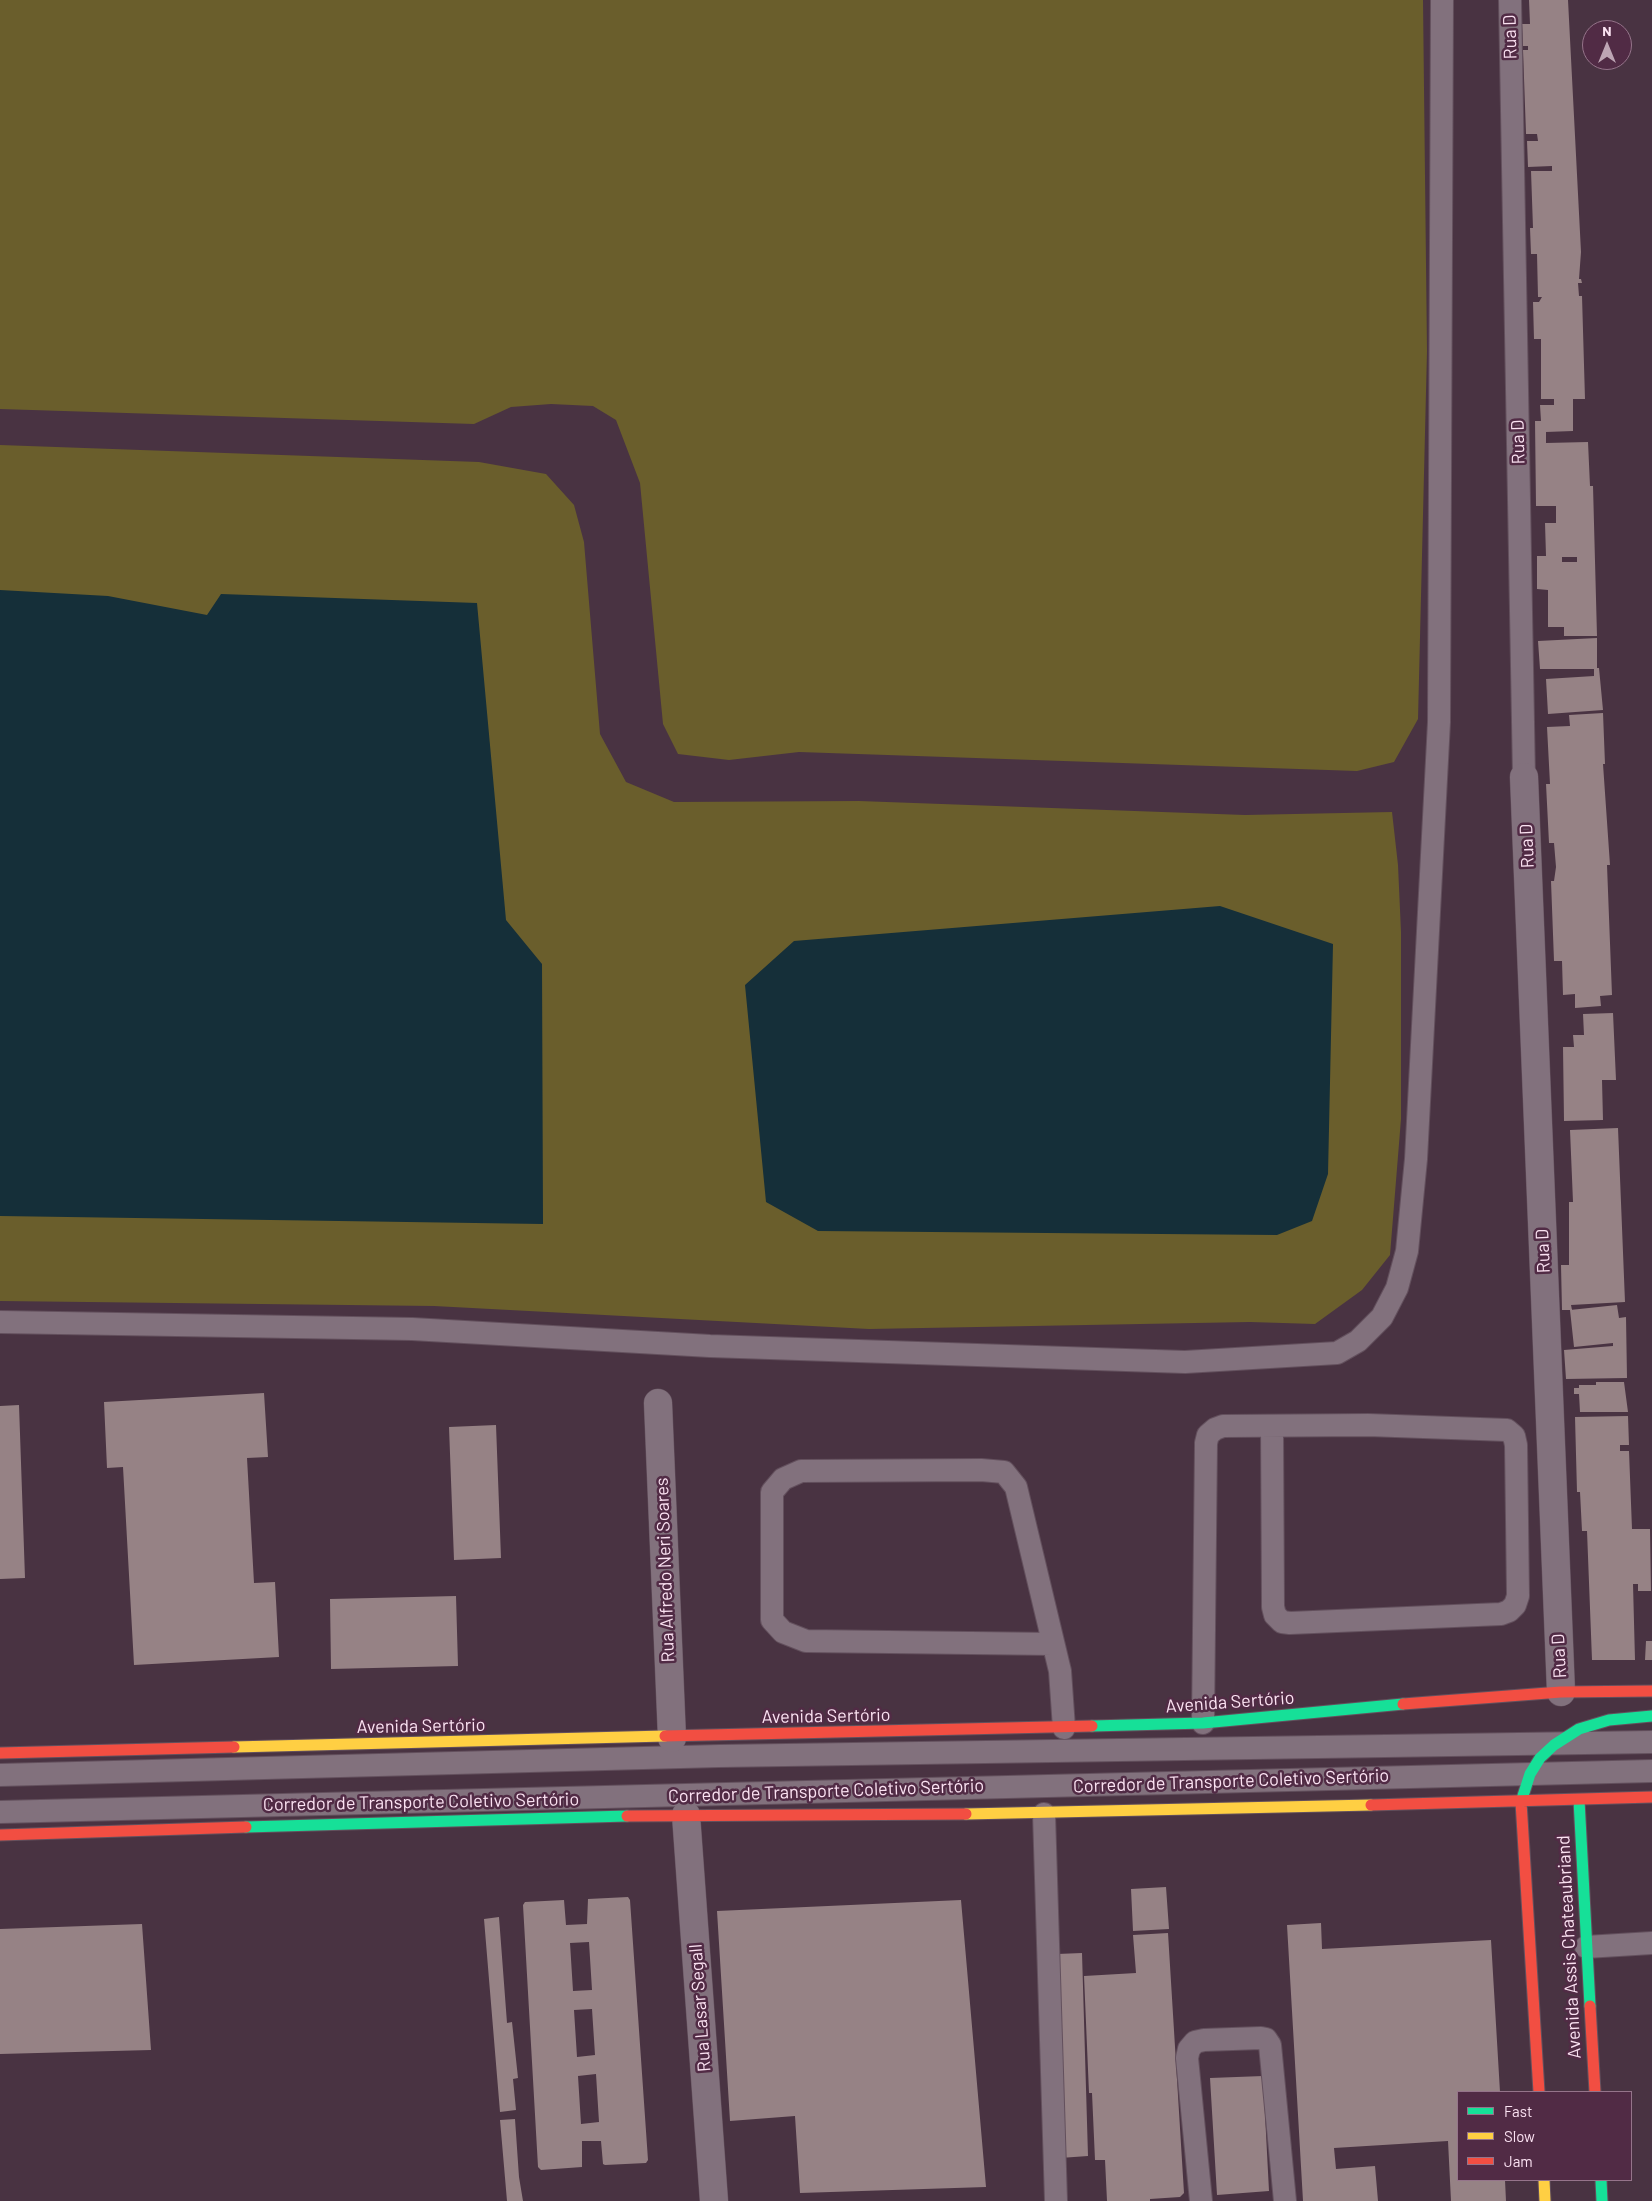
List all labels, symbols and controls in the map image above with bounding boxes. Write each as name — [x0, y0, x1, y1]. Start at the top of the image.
street label: Rua D — [1499, 15, 1521, 59]
north arrow — [1582, 20, 1632, 70]
text: N — [1602, 22, 1612, 39]
street label: Rua D — [1507, 420, 1529, 464]
street label: Rua D — [1515, 823, 1539, 869]
street label: Rua D — [1531, 1228, 1555, 1274]
street label: Rua Alfredo Neri Soares — [651, 1477, 679, 1663]
street label: Rua D — [1547, 1633, 1571, 1679]
street label: Avenida Sertório — [1165, 1687, 1295, 1717]
street label: Avenida Sertório — [761, 1704, 891, 1728]
street label: Avenida Sertório — [356, 1714, 486, 1738]
street label: Corredor de Transporte Coletivo Sertório — [1073, 1765, 1389, 1797]
street label: Corredor de Transporte Coletivo Sertório — [668, 1775, 984, 1807]
street label: Corredor de Transporte Coletivo Sertório — [263, 1788, 579, 1816]
street label: Avenida Assis Chateaubriand — [1552, 1835, 1586, 2059]
street label: Rua Lasar Segall — [685, 1943, 715, 2073]
legend — [1457, 2091, 1632, 2181]
text: Fast — [1504, 2102, 1532, 2120]
text: Slow — [1504, 2127, 1535, 2145]
text: Jam — [1504, 2152, 1533, 2170]

